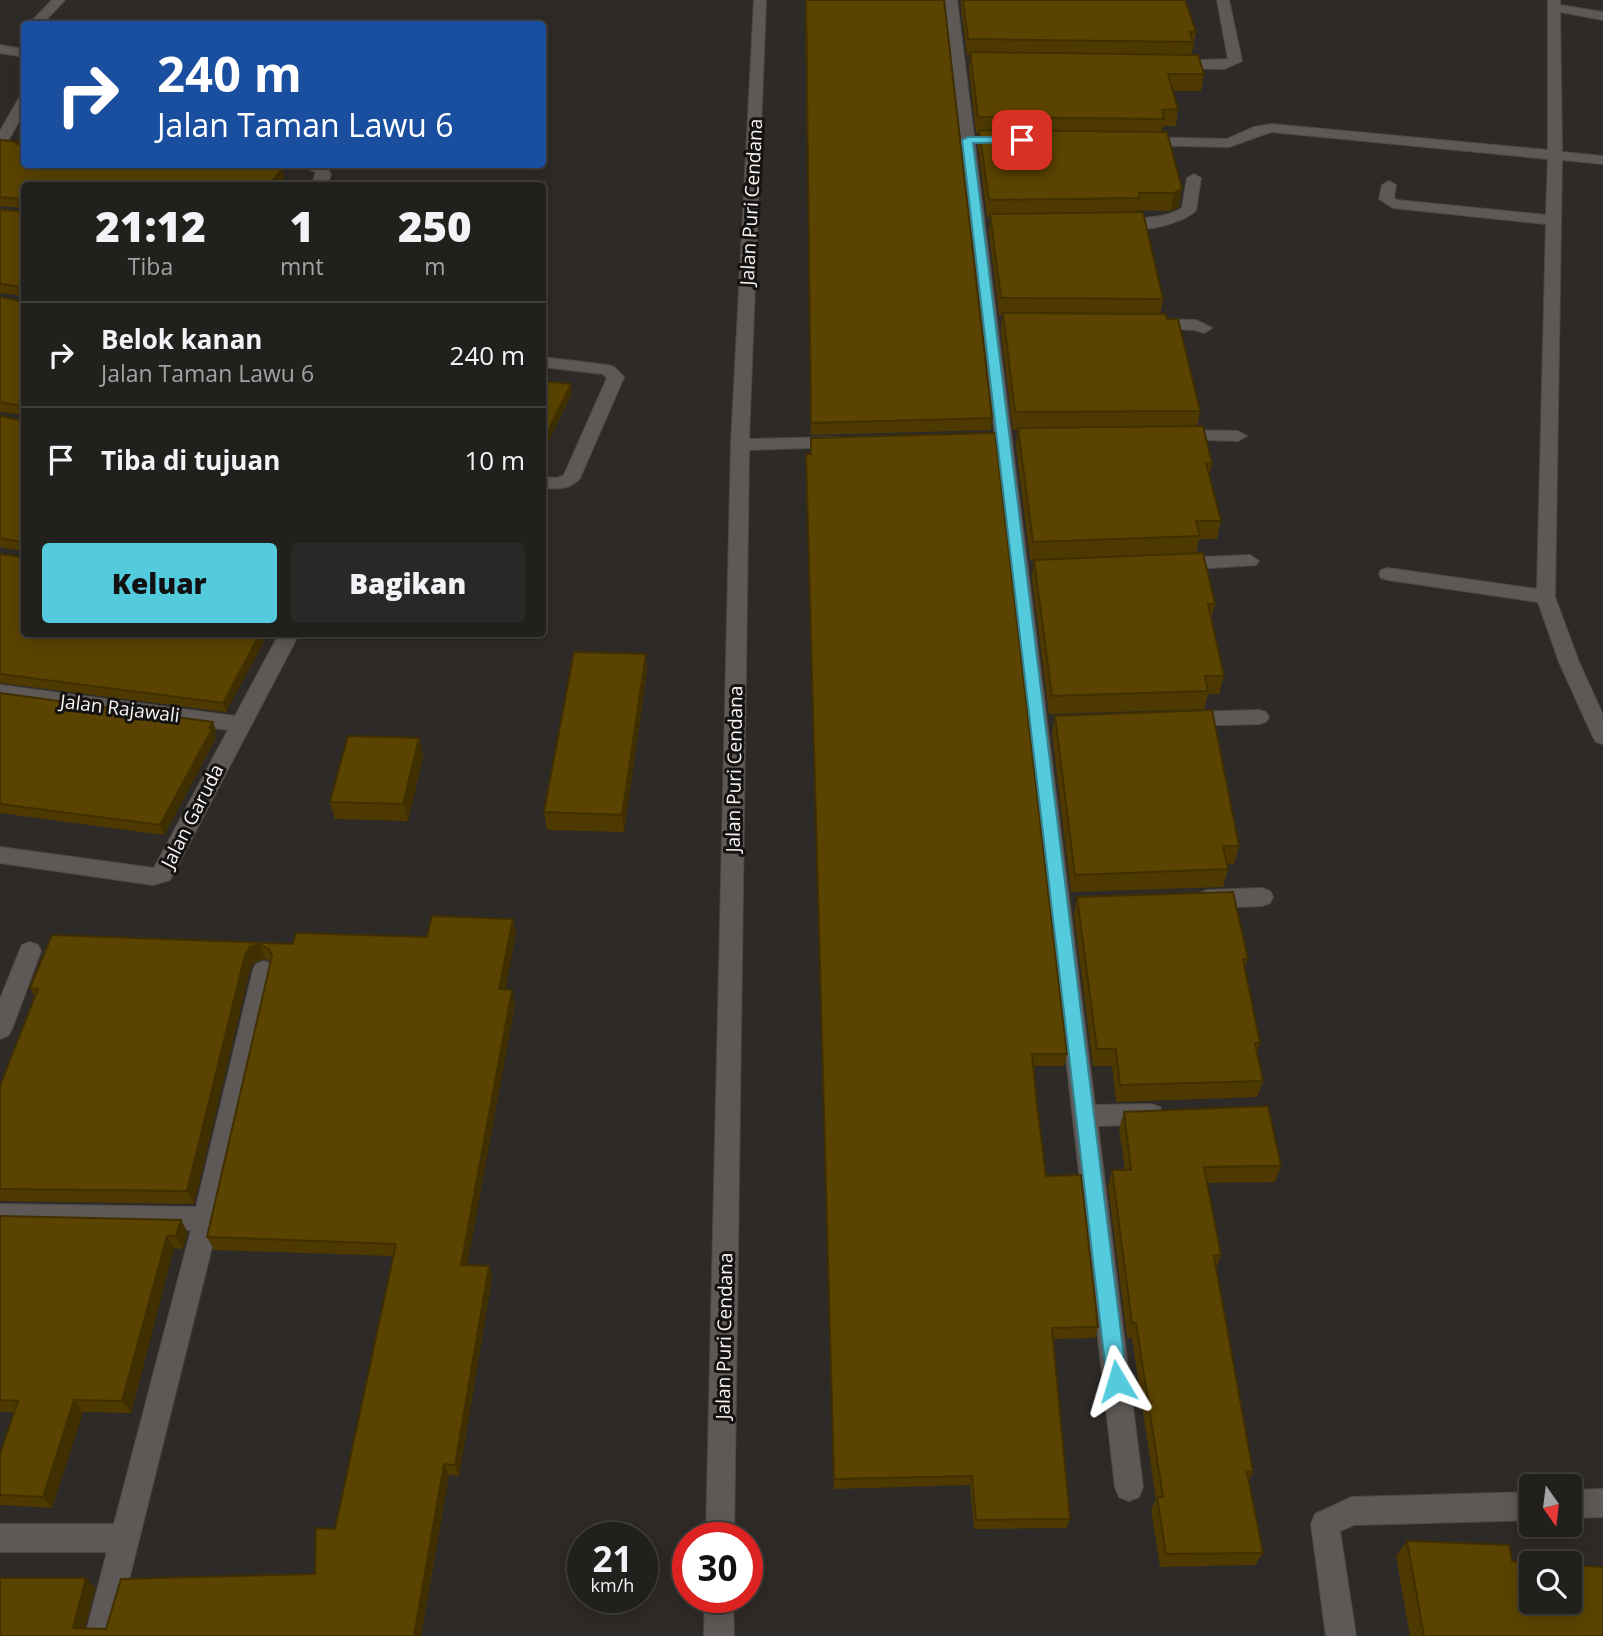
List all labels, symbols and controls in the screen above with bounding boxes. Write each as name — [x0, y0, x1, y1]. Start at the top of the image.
text: 240 m — [157, 40, 302, 106]
icon: right — [42, 49, 133, 140]
text: Jalan Taman Lawu 6 — [157, 103, 453, 146]
pin — [992, 110, 1052, 170]
street label: Jalan Puri Cendana — [734, 118, 768, 288]
icon: arrive — [1003, 121, 1041, 159]
text: 21:12 — [95, 197, 206, 254]
text: 1 — [290, 197, 314, 254]
text: 250 — [398, 197, 472, 254]
text: Tiba — [128, 250, 173, 282]
text: mnt — [280, 250, 324, 282]
text: m — [424, 250, 445, 282]
text: Belok kanan — [101, 321, 262, 357]
icon: right — [42, 336, 80, 374]
text: 240 m — [450, 337, 525, 373]
text: Jalan Taman Lawu 6 — [101, 357, 314, 389]
icon: arrive — [42, 441, 80, 479]
text: Tiba di tujuan — [101, 442, 280, 478]
text: 10 m — [464, 442, 525, 478]
button: Keluar — [42, 543, 277, 623]
button: Bagikan — [291, 543, 525, 623]
street label: Jalan Puri Cendana — [720, 685, 748, 855]
street label: Jalan Rajawali — [57, 688, 181, 728]
street label: Jalan Garuda — [154, 759, 229, 874]
street label: Jalan Puri Cendana — [710, 1252, 738, 1422]
position arrow — [1080, 1344, 1154, 1418]
north arrow — [1519, 1474, 1582, 1536]
map controls — [1519, 1474, 1582, 1614]
speed limit sign: 30 — [672, 1522, 763, 1613]
text: 21 — [592, 1535, 633, 1582]
button: search — [1519, 1551, 1582, 1614]
text: km/h — [591, 1573, 634, 1597]

